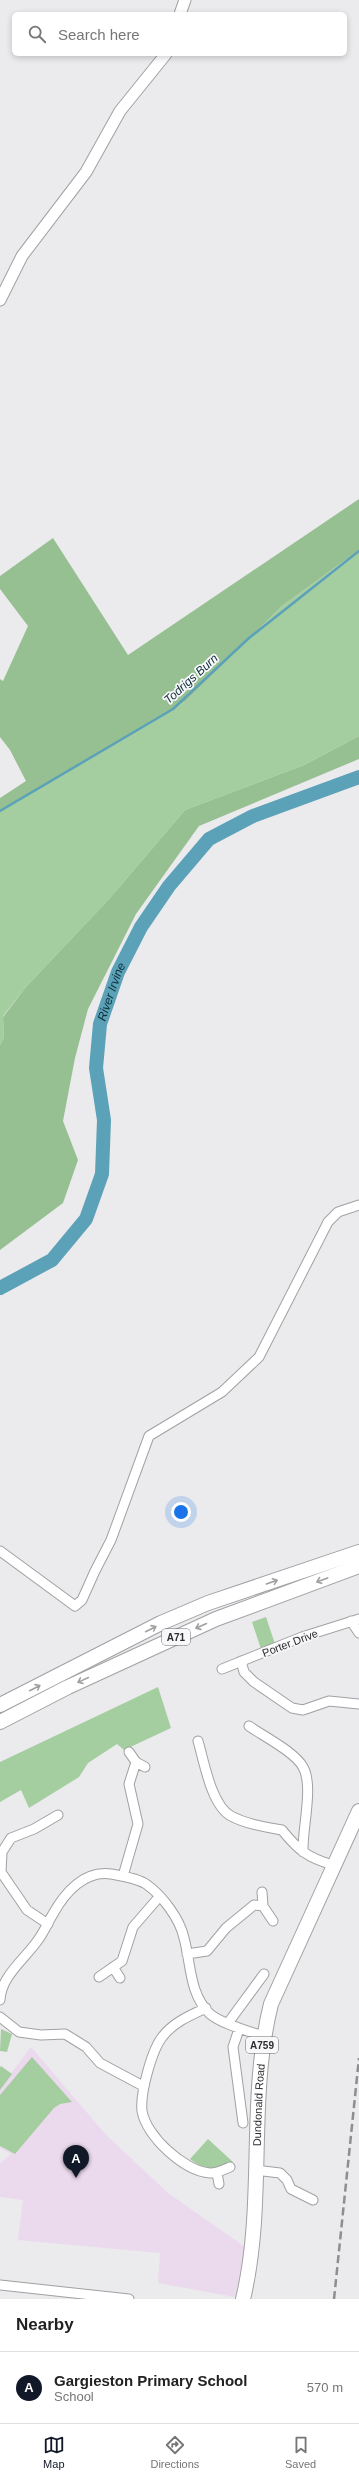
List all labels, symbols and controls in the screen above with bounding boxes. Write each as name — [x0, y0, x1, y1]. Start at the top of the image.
search box — [12, 12, 347, 56]
icon: search — [26, 23, 48, 45]
text: Search here — [58, 26, 140, 43]
water label: Todrigs Burn — [161, 651, 221, 707]
water label: River Irvine — [95, 960, 129, 1023]
your location — [171, 1502, 191, 1522]
one-way arrow — [317, 1576, 329, 1584]
one-way arrow — [265, 1577, 277, 1585]
one-way arrow — [195, 1623, 207, 1630]
one-way arrow — [144, 1625, 156, 1632]
street label: Porter Drive — [260, 1627, 320, 1659]
road number: A71 — [162, 1629, 190, 1645]
one-way arrow — [77, 1677, 89, 1684]
one-way arrow — [28, 1683, 40, 1691]
road number: A759 — [246, 2037, 278, 2053]
street label: Dundonald Road — [251, 2063, 267, 2146]
pin: A — [63, 2145, 89, 2178]
text: Nearby — [16, 2315, 74, 2334]
text: Gargieston Primary School — [54, 2372, 247, 2389]
text: A — [24, 2380, 34, 2395]
text: 570 m — [307, 2380, 343, 2395]
text: School — [54, 2389, 94, 2404]
tab: Map — [43, 2434, 65, 2470]
tab: Directions — [150, 2434, 199, 2470]
tab: Saved — [285, 2434, 316, 2470]

